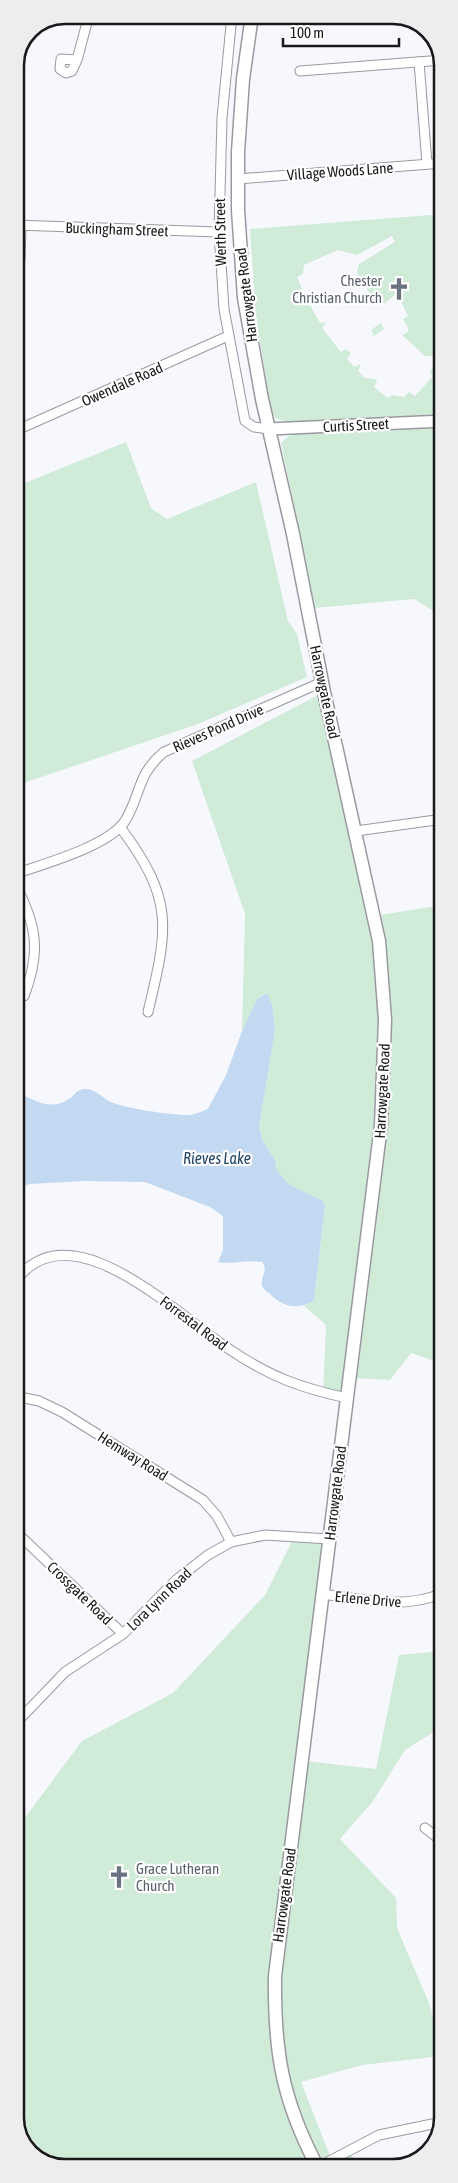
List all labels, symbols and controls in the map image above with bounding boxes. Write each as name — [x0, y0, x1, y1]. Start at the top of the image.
scale bar — [283, 15, 399, 47]
text: 100 m — [290, 24, 324, 41]
street label: Village Woods Lane — [286, 159, 394, 183]
street label: Werth Street — [211, 198, 229, 266]
street label: Buckingham Street — [65, 219, 169, 239]
street label: Harrowgate Road — [232, 247, 260, 343]
place label: Chester Christian Church — [292, 272, 383, 306]
church icon: Chester Christian Church — [386, 276, 412, 302]
street label: Owendale Road — [79, 359, 165, 409]
street label: Curtis Street — [322, 415, 390, 435]
street label: Harrowgate Road — [307, 644, 343, 740]
street label: Rieves Pond Drive — [170, 700, 266, 756]
street label: Harrowgate Road — [371, 1043, 393, 1139]
water label: Rieves Lake — [183, 1149, 251, 1167]
street label: Forrestal Road — [157, 1292, 231, 1354]
street label: Hemway Road — [95, 1428, 171, 1484]
street label: Harrowgate Road — [321, 1445, 349, 1541]
street label: Crossgate Road — [44, 1558, 116, 1628]
street label: Lora Lynn Road — [123, 1564, 195, 1634]
street label: Erlene Drive — [334, 1588, 402, 1610]
street label: Harrowgate Road — [269, 1847, 299, 1943]
place label: Grace Lutheran Church — [136, 1860, 219, 1894]
church icon: Grace Lutheran Church — [106, 1864, 132, 1890]

